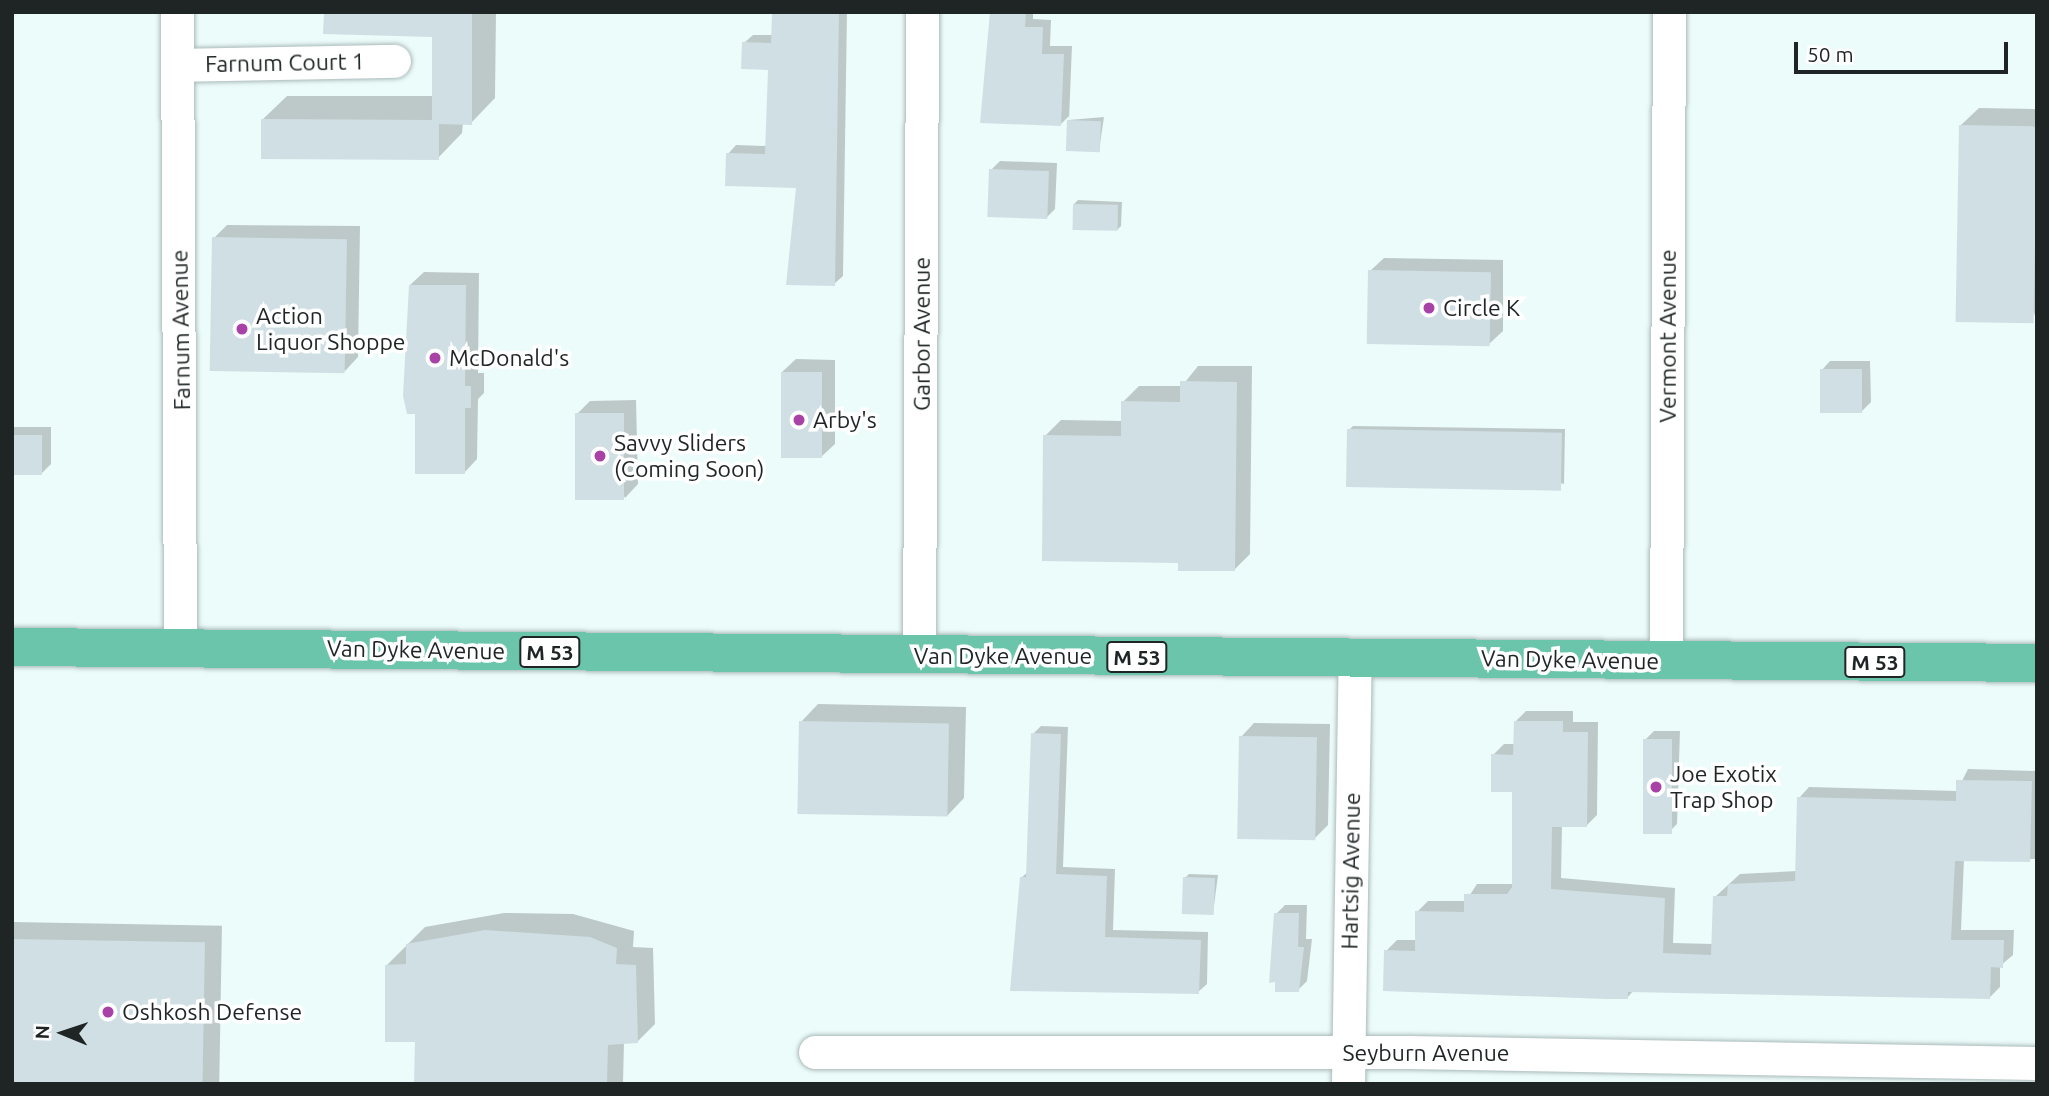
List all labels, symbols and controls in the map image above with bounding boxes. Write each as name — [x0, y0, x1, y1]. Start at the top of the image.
scale bar — [1797, 28, 2010, 72]
text: 50 m — [1807, 42, 1854, 66]
street label: Farnum Court 1 — [205, 48, 365, 78]
street label: Farnum Avenue — [166, 249, 196, 411]
street label: Vermont Avenue — [1654, 249, 1682, 423]
street label: Garbor Avenue — [908, 257, 936, 411]
place label: Circle K — [1443, 294, 1520, 322]
marker: Circle K — [1421, 300, 1437, 316]
place label: Action Liquor Shoppe — [256, 302, 406, 356]
marker: Action Liquor Shoppe — [234, 321, 250, 337]
place label: McDonald's — [449, 344, 569, 372]
marker: McDonald's — [427, 350, 443, 366]
place label: Arby's — [813, 406, 877, 434]
marker: Arby's — [791, 412, 807, 428]
place label: Savvy Sliders (Coming Soon) — [614, 429, 764, 483]
marker: Savvy Sliders (Coming Soon) — [592, 448, 608, 464]
road number: M 53 — [518, 634, 582, 670]
street label: Van Dyke Avenue — [327, 635, 505, 665]
road number: M 53 — [1106, 640, 1168, 674]
street label: Van Dyke Avenue — [914, 642, 1092, 670]
road number: M 53 — [1843, 644, 1906, 680]
street label: Van Dyke Avenue — [1481, 645, 1659, 675]
place label: Joe Exotix Trap Shop — [1670, 760, 1777, 814]
marker: Joe Exotix Trap Shop — [1648, 779, 1664, 795]
street label: Hartsig Avenue — [1336, 792, 1366, 950]
north arrow — [28, 998, 98, 1068]
place label: Oshkosh Defense — [122, 998, 302, 1026]
marker: Oshkosh Defense — [100, 1004, 116, 1020]
text: N — [31, 1025, 53, 1040]
street label: Seyburn Avenue — [1342, 1039, 1510, 1067]

